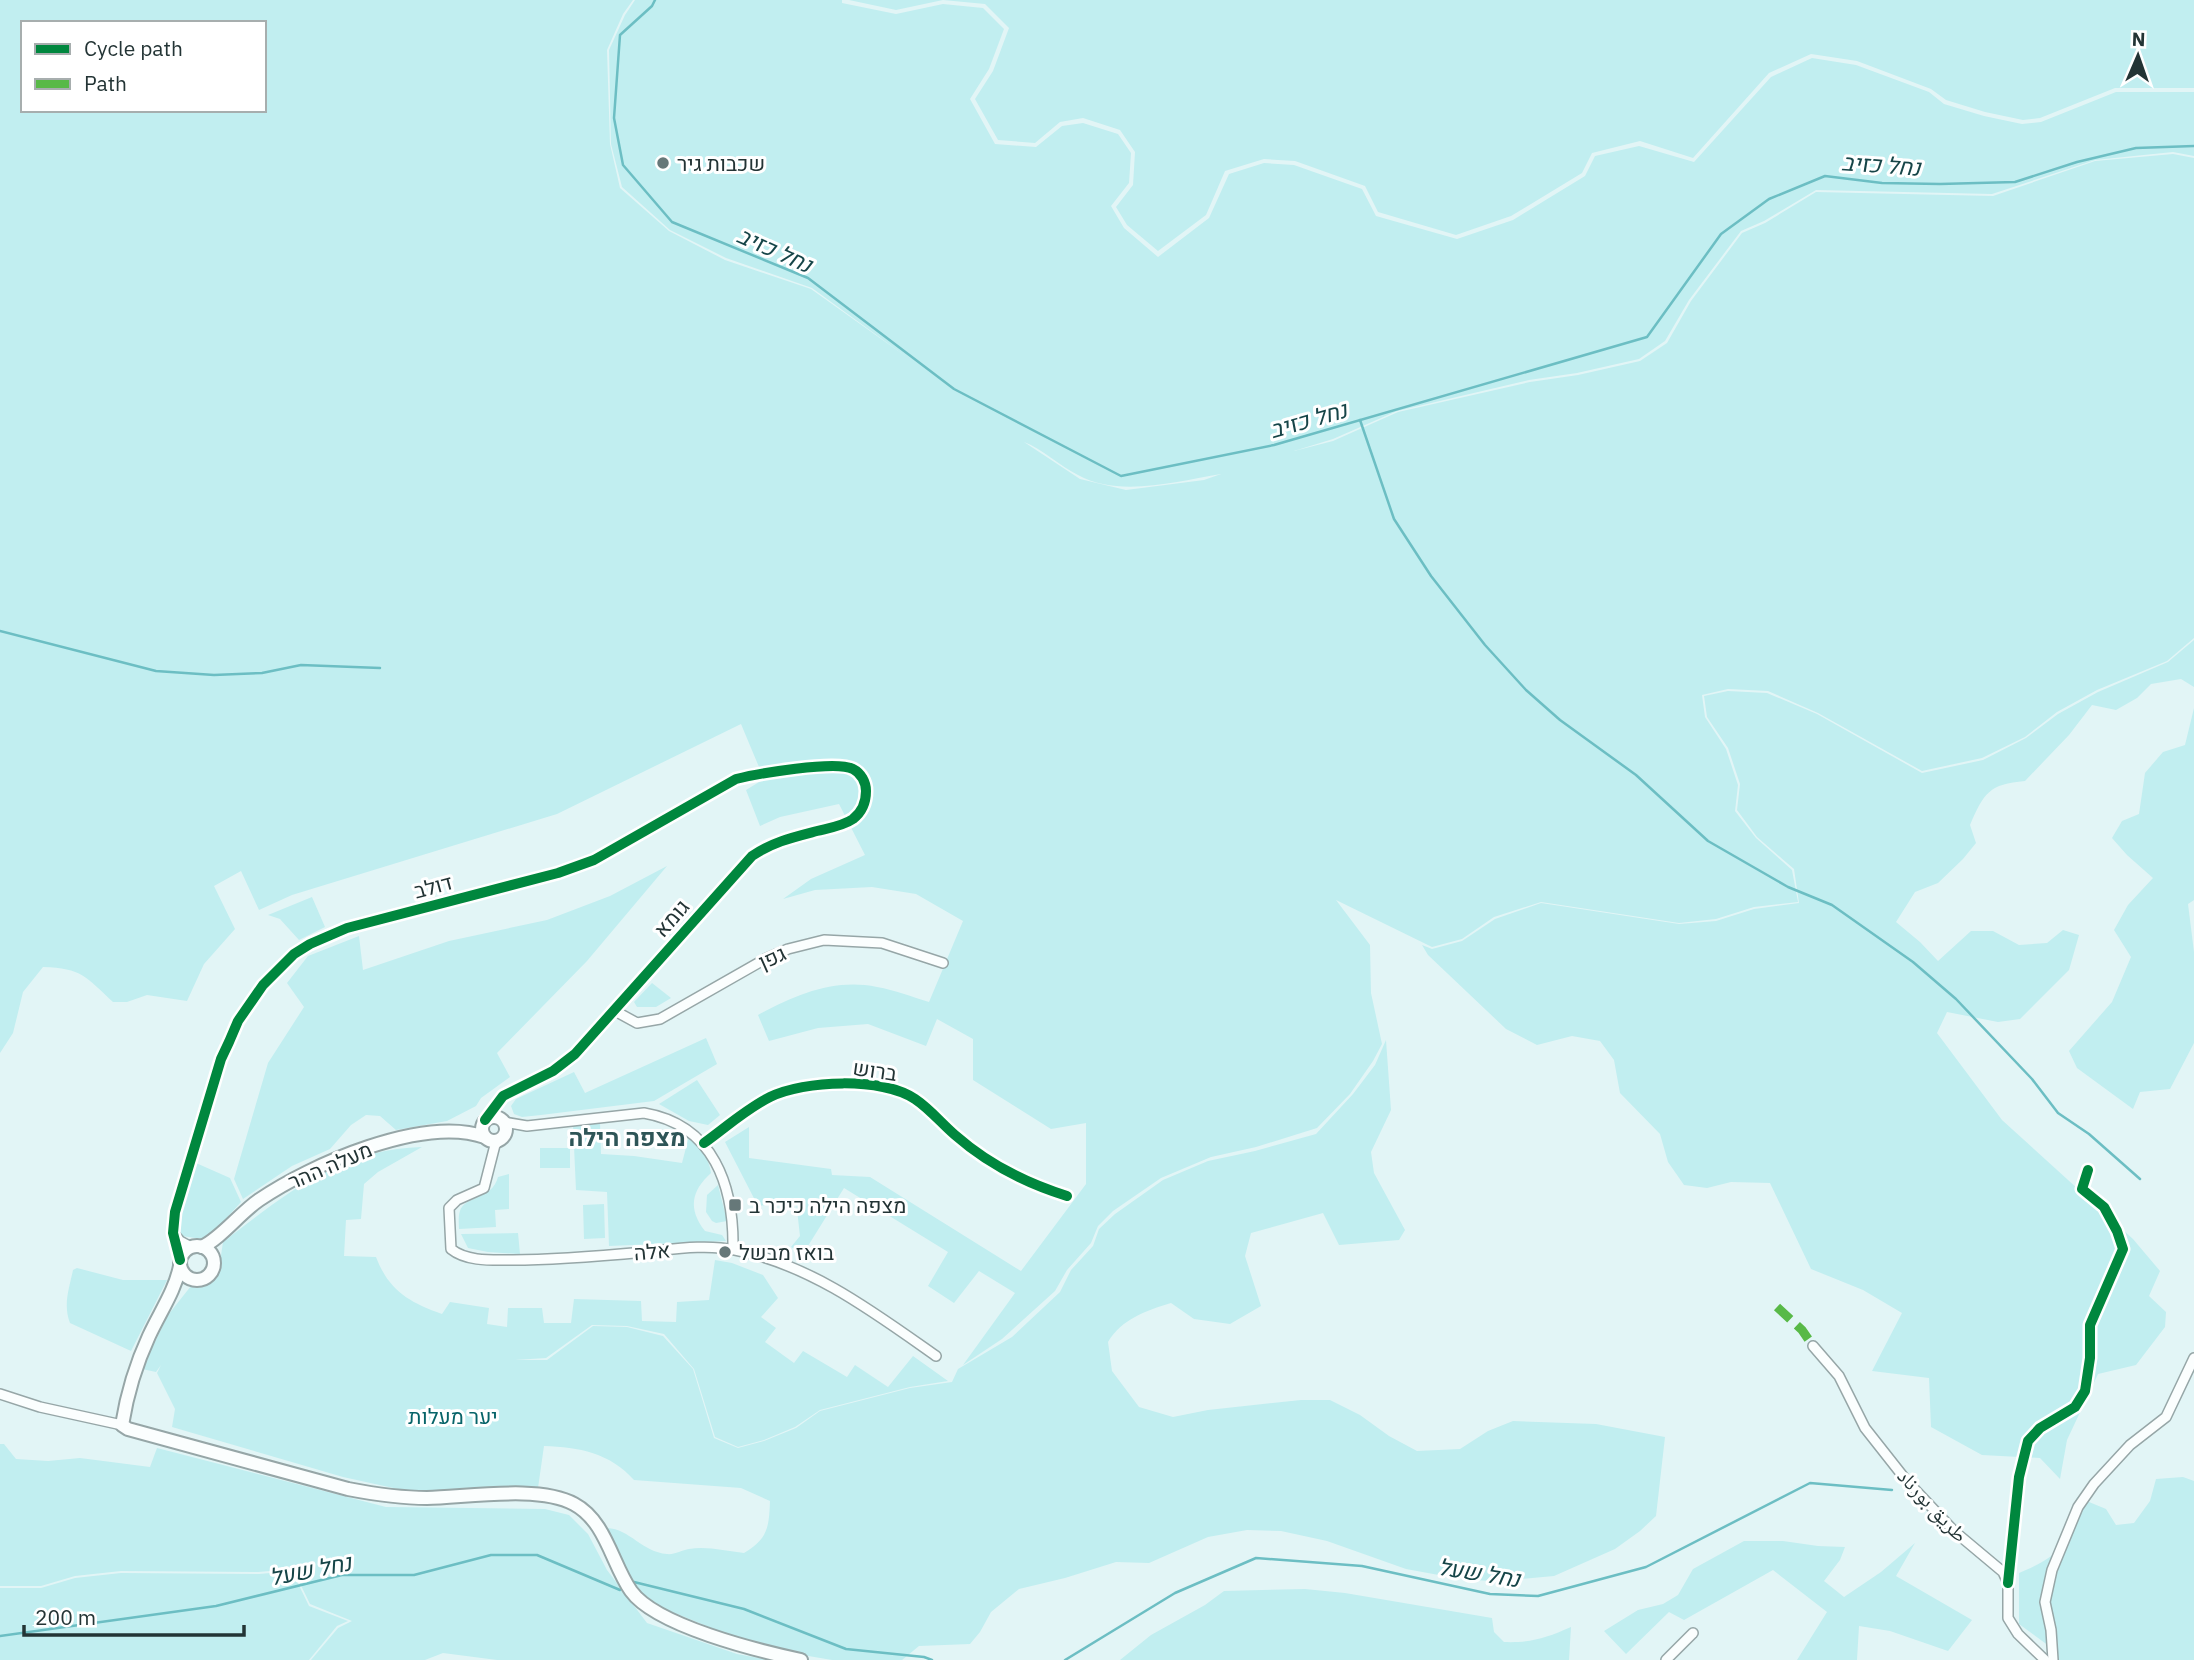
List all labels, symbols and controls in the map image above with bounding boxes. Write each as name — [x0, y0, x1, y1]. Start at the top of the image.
legend — [21, 21, 266, 112]
north arrow — [2103, 21, 2173, 91]
text: N — [2131, 27, 2146, 51]
text: Cycle path — [84, 34, 183, 62]
text: Path — [84, 69, 127, 97]
water label: נחל כזיב — [1841, 146, 1923, 182]
place label: שכבות גיר — [677, 149, 765, 177]
marker: שכבות גיר — [655, 155, 671, 171]
water label: נחל כזיב — [733, 219, 819, 279]
water label: נחל כזיב — [1266, 393, 1352, 444]
street label: דולב — [411, 867, 456, 905]
street label: גומא — [647, 893, 695, 943]
street label: גפן — [754, 939, 790, 975]
street label: ברוש — [851, 1053, 899, 1087]
district label: מצפה הילה — [568, 1121, 686, 1153]
street label: מעלה ההר — [284, 1135, 376, 1195]
place label: מצפה הילה כיכר ב — [749, 1191, 906, 1219]
marker: מצפה הילה כיכר ב — [727, 1197, 743, 1213]
street label: אלה — [633, 1235, 671, 1267]
place label: בואז מבשל — [739, 1238, 834, 1266]
marker: בואז מבשל — [717, 1244, 733, 1260]
park label: יער מעלות — [408, 1402, 498, 1430]
street label: طريق بورناد — [1892, 1462, 1974, 1548]
water label: נחל שעל — [266, 1546, 355, 1592]
water label: נחל שעל — [1436, 1551, 1524, 1594]
scale bar — [24, 1594, 245, 1638]
text: 200 m — [35, 1603, 96, 1631]

